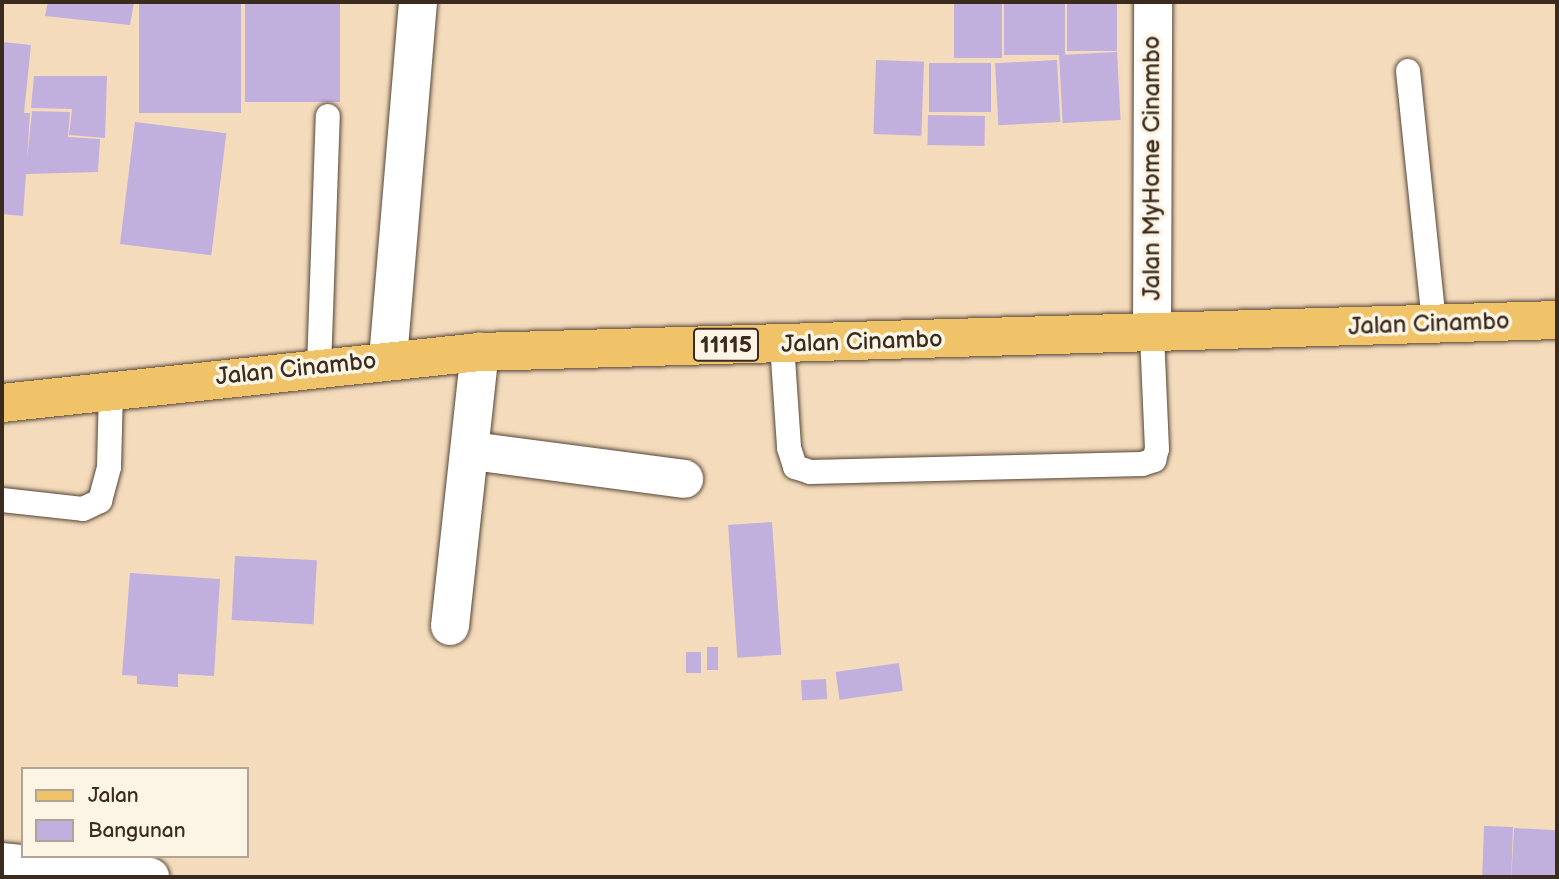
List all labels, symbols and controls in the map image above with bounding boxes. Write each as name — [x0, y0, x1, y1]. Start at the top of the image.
street label: Jalan MyHome Cinambo — [1138, 36, 1166, 300]
street label: Jalan Cinambo — [1348, 307, 1510, 341]
street label: Jalan Cinambo — [781, 325, 943, 359]
road number: 11115 — [693, 326, 759, 364]
street label: Jalan Cinambo — [214, 346, 378, 392]
legend — [21, 767, 248, 858]
text: Jalan — [88, 783, 139, 808]
text: Bangunan — [88, 818, 186, 843]

